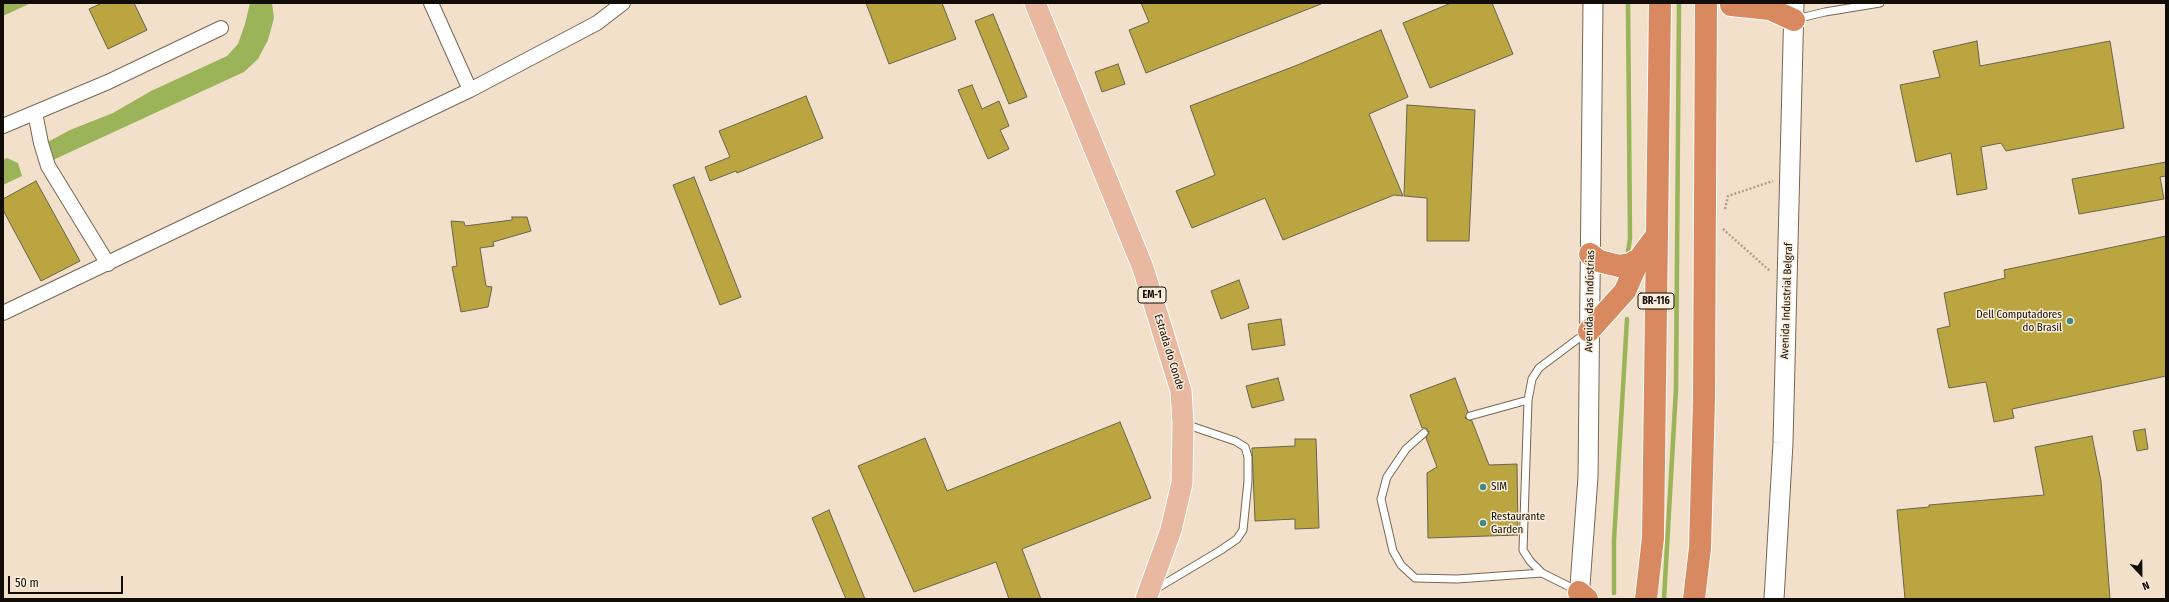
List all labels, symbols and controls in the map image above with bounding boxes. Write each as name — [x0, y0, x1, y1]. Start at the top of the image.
street label: Avenida Industrial Belgraf — [1778, 243, 1796, 359]
street label: Avenida das Indústrias — [1583, 250, 1597, 352]
road number: EM-1 — [1138, 287, 1166, 303]
road number: BR-116 — [1638, 293, 1674, 309]
place label: Dell Computadores do Brasil — [1976, 308, 2062, 334]
street label: Estrada do Conde — [1151, 312, 1187, 392]
marker: Dell Computadores do Brasil — [2065, 316, 2075, 326]
place label: SIM — [1491, 480, 1507, 494]
marker: SIM — [1478, 482, 1488, 492]
place label: Restaurante Garden — [1491, 510, 1545, 536]
marker: Restaurante Garden — [1478, 518, 1488, 528]
north arrow — [2121, 554, 2161, 594]
scale bar — [10, 568, 125, 594]
text: 50 m — [15, 576, 39, 590]
text: N — [2140, 578, 2151, 593]

